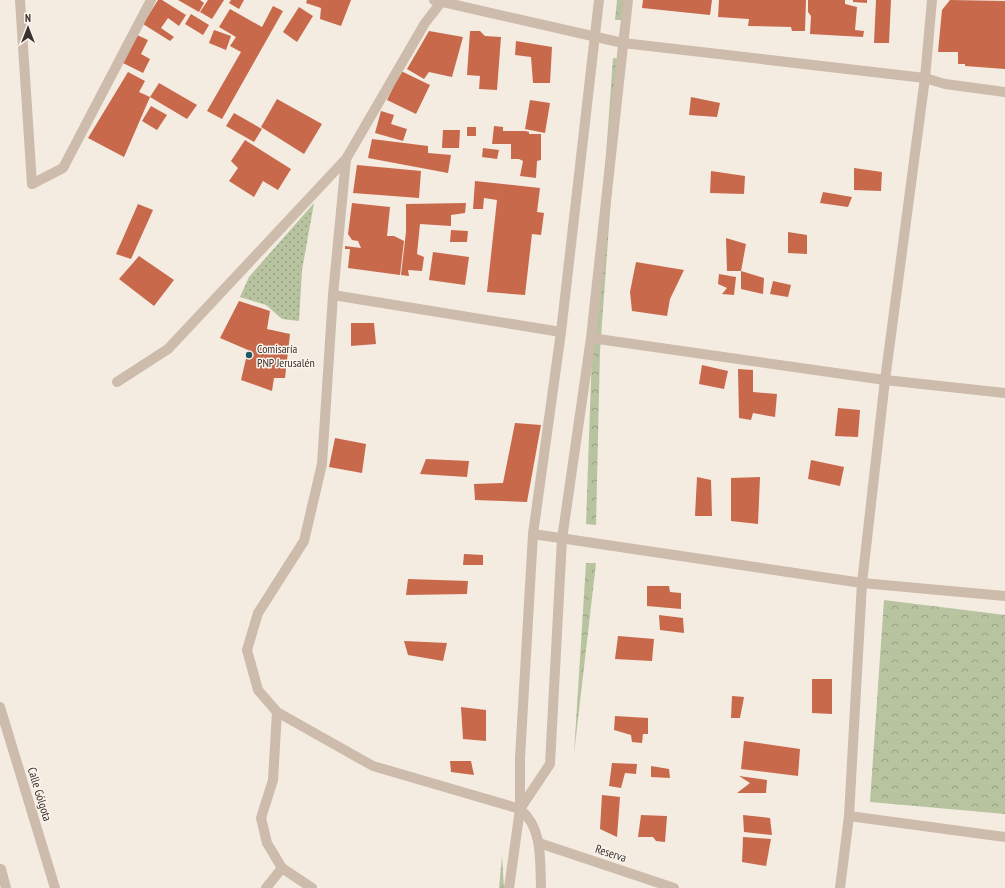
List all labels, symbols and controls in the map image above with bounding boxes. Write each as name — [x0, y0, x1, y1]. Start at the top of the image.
north arrow — [8, 8, 48, 48]
text: N — [25, 11, 31, 25]
place label: Comisaría PNP Jerusalén — [257, 341, 315, 370]
marker: Comisaría PNP Jerusalén — [244, 350, 254, 360]
street label: Calle Gólgota — [25, 765, 55, 823]
street label: Reserva — [593, 841, 629, 865]

